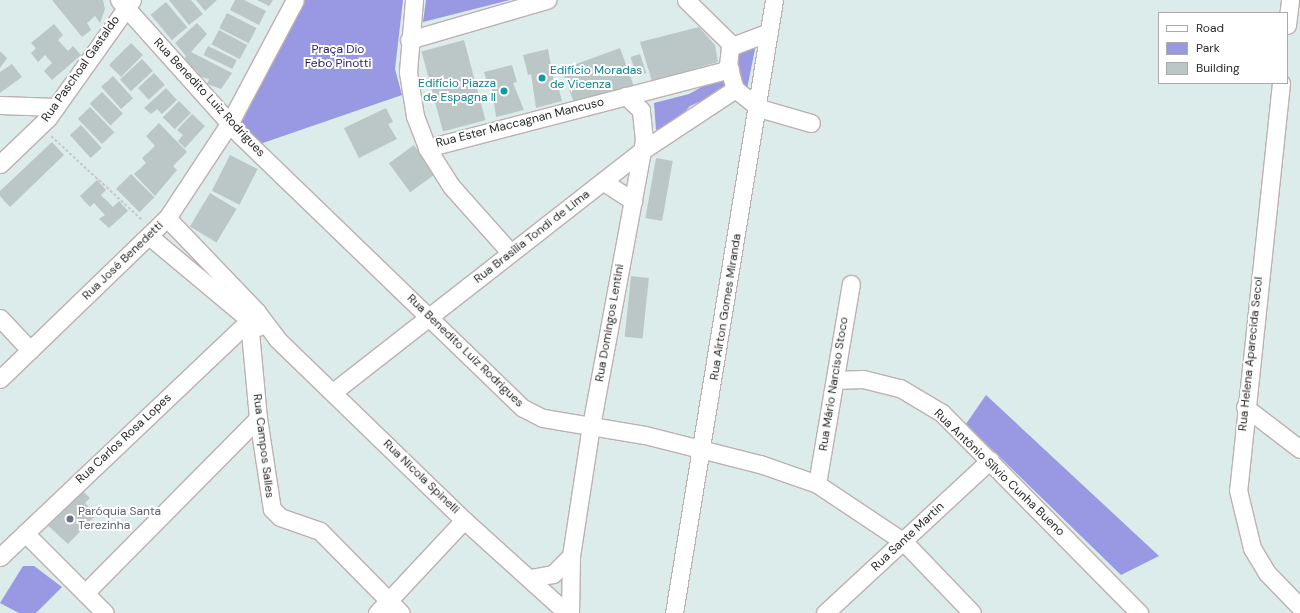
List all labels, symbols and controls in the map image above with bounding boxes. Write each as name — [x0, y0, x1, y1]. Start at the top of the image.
legend — [1158, 12, 1288, 84]
street label: Rua Paschoal Gastaldo — [39, 13, 123, 125]
text: Road — [1196, 20, 1224, 36]
street label: Rua Benedito Luiz Rodrigues — [150, 36, 268, 160]
text: Park — [1196, 40, 1220, 56]
park label: Praça Dio Febo Pinotti — [305, 43, 371, 71]
text: Building — [1196, 60, 1240, 76]
place label: Edifício Moradas de Vicenza — [550, 64, 642, 92]
marker: Edifício Moradas de Vicenza — [537, 73, 547, 83]
place label: Edifício Piazza de Espagna ll — [418, 77, 496, 105]
marker: Edifício Piazza de Espagna ll — [499, 86, 509, 96]
street label: Rua Ester Maccagnan Mancuso — [434, 95, 606, 151]
street label: Rua Brasília Tondi de Lima — [471, 187, 593, 287]
street label: Rua José Benedetti — [79, 219, 167, 303]
street label: Rua Aírton Gomes Miranda — [707, 233, 745, 381]
street label: Rua Domingos Lentini — [593, 263, 627, 383]
street label: Rua Helena Aparecida Secol — [1236, 276, 1266, 432]
street label: Rua Benedito Luiz Rodrigues — [404, 291, 526, 411]
street label: Rua Mário Narciso Stoco — [816, 316, 852, 452]
street label: Rua Carlos Rosa Lopes — [73, 391, 175, 487]
street label: Rua Campos Salles — [249, 393, 277, 499]
street label: Rua Antônio Sílvio Cunha Bueno — [931, 407, 1067, 539]
street label: Rua Nicola Spinelli — [380, 437, 462, 517]
street label: Rua Sante Martin — [869, 500, 947, 574]
place label: Paróquia Santa Terezinha — [78, 505, 161, 533]
marker: Paróquia Santa Terezinha — [65, 514, 75, 524]

